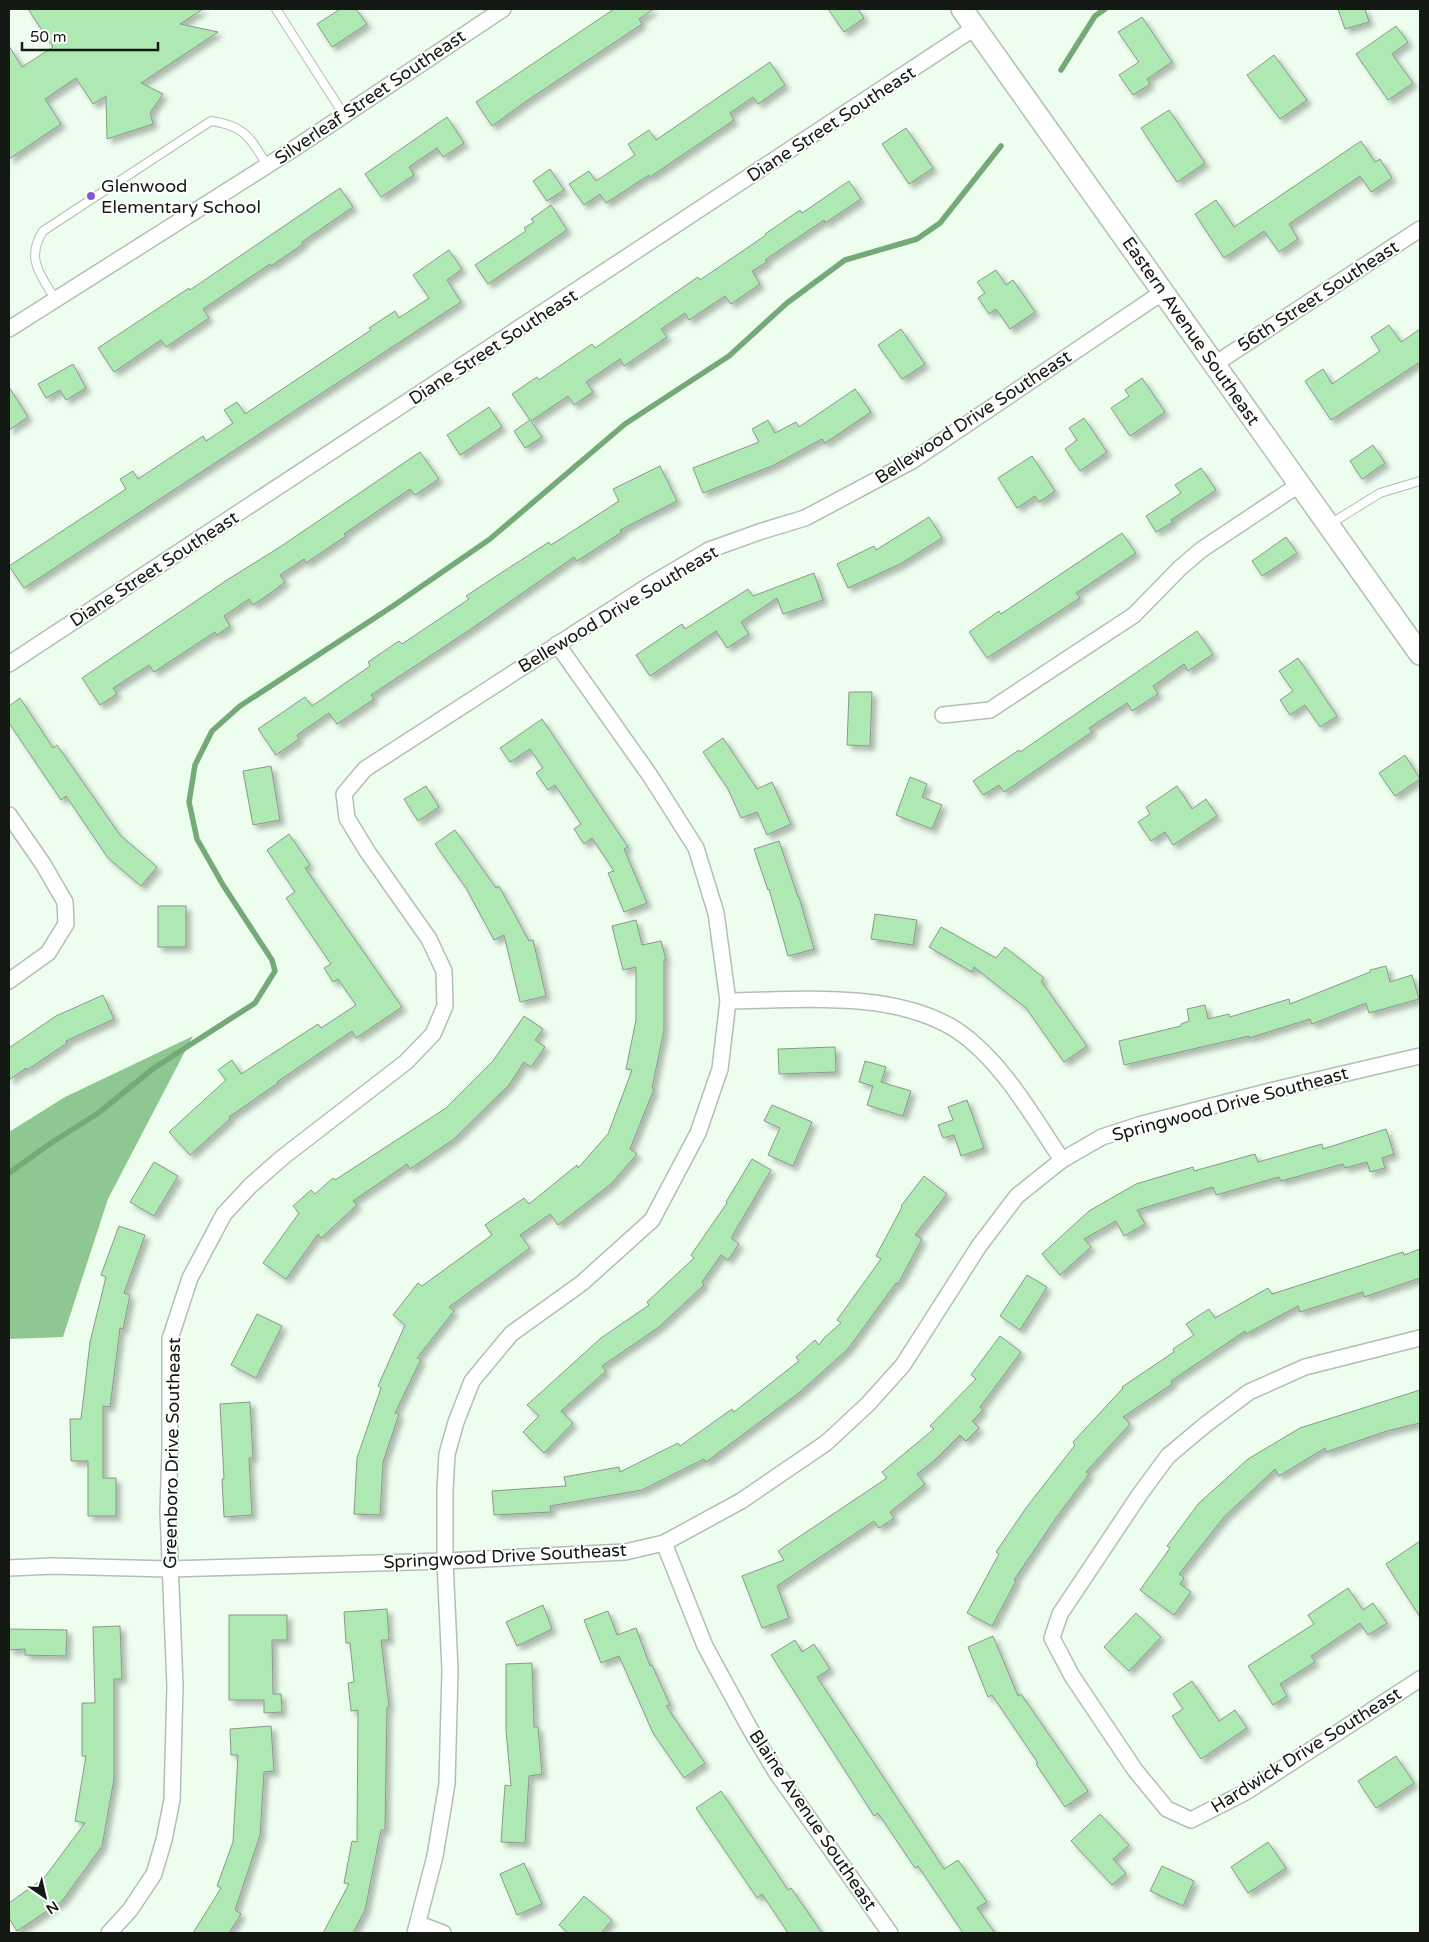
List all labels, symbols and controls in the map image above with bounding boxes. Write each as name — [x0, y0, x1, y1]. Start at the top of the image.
scale bar — [22, 20, 159, 52]
street label: Silverleaf Street Southeast — [270, 25, 470, 169]
text: 50 m — [30, 28, 67, 46]
street label: Diane Street Southeast — [743, 61, 919, 187]
place label: Glenwood Elementary School — [101, 175, 261, 218]
marker: Glenwood Elementary School — [85, 190, 97, 202]
street label: Eastern Avenue Southeast — [1117, 232, 1265, 430]
street label: 56th Street Southeast — [1233, 236, 1403, 356]
street label: Diane Street Southeast — [405, 284, 581, 410]
street label: Bellewood Drive Southeast — [871, 345, 1075, 489]
street label: Diane Street Southeast — [66, 506, 242, 632]
street label: Bellewood Drive Southeast — [514, 540, 722, 677]
street label: Springwood Drive Southeast — [1109, 1062, 1351, 1146]
street label: Greenboro Drive Southeast — [159, 1337, 185, 1569]
street label: Springwood Drive Southeast — [383, 1539, 627, 1573]
street label: Hardwick Drive Southeast — [1207, 1682, 1405, 1818]
street label: Blaine Avenue Southeast — [744, 1726, 882, 1915]
north arrow — [20, 1872, 70, 1922]
text: N — [43, 1897, 61, 1918]

